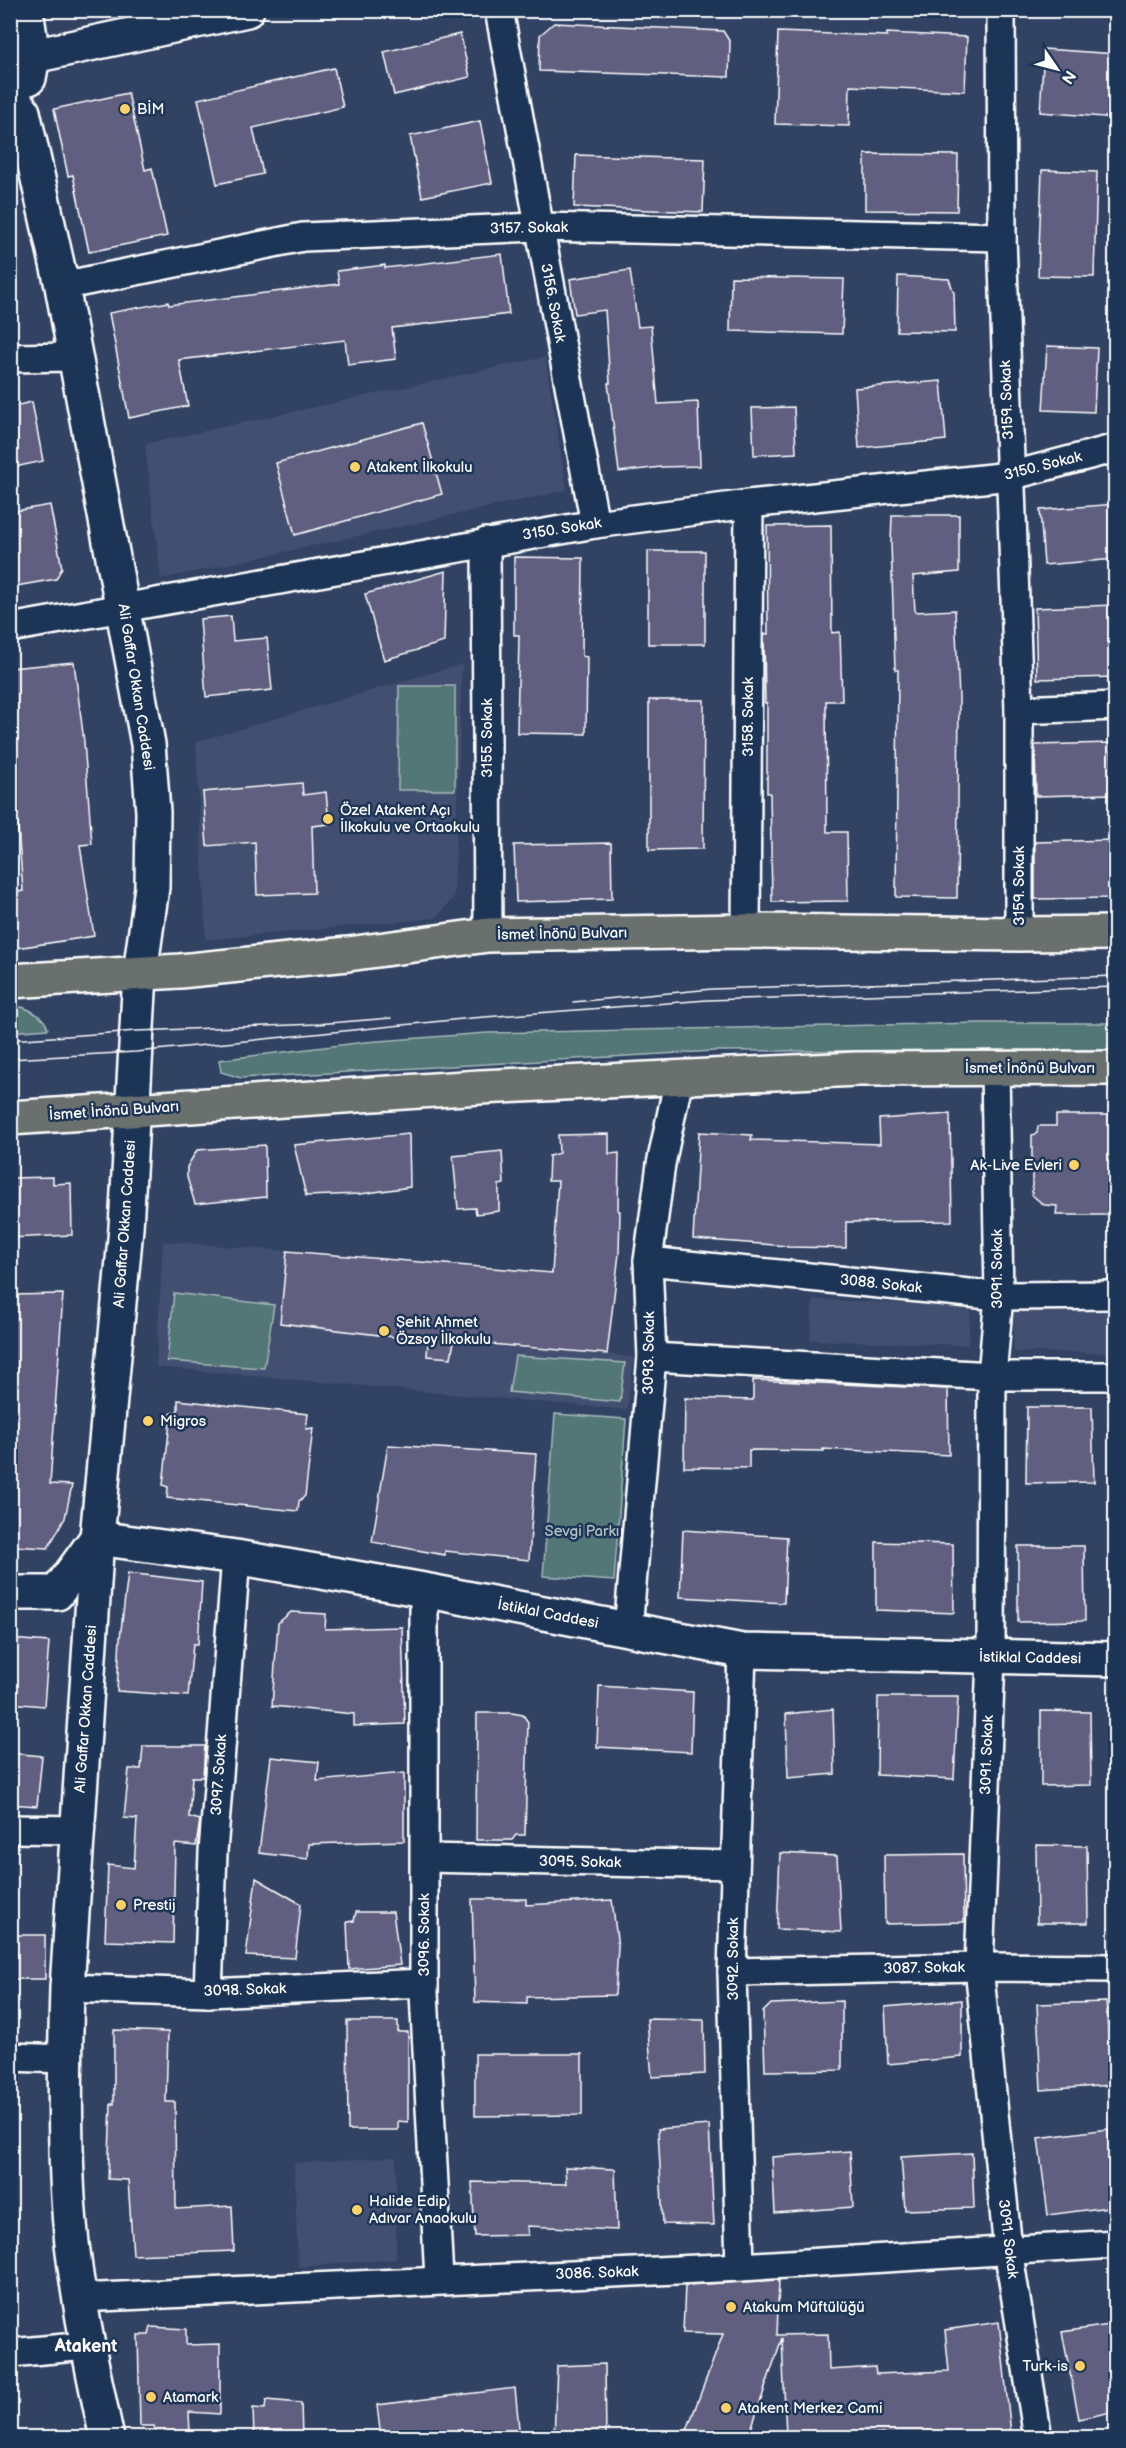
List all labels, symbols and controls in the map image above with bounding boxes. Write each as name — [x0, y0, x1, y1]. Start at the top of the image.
north arrow — [1027, 39, 1087, 99]
text: N — [1057, 66, 1079, 87]
place label: BİM — [137, 100, 165, 119]
marker: BİM — [118, 102, 132, 116]
street label: 3157. Sokak — [490, 218, 569, 238]
street label: 3156. Sokak — [536, 262, 570, 345]
street label: 3159. Sokak — [996, 359, 1018, 440]
street label: 3150. Sokak — [1002, 447, 1085, 485]
place label: Atakent İlkokulu — [367, 458, 473, 477]
marker: Atakent İlkokulu — [348, 460, 362, 474]
street label: 3150. Sokak — [521, 513, 603, 545]
street label: Ali Gaffar Okkan Caddesi — [113, 602, 159, 772]
street label: 3158. Sokak — [739, 677, 758, 757]
street label: 3155. Sokak — [478, 698, 497, 778]
place label: Özel Atakent Açı İlkokulu ve Ortaokulu — [340, 801, 480, 837]
marker: Özel Atakent Açı İlkokulu ve Ortaokulu — [321, 812, 335, 826]
street label: 3159. Sokak — [1010, 846, 1029, 926]
street label: İsmet İnönü Bulvarı — [497, 923, 627, 945]
street label: İsmet İnönü Bulvarı — [965, 1059, 1095, 1078]
street label: İsmet İnönü Bulvarı — [48, 1097, 180, 1125]
street label: Ali Gaffar Okkan Caddesi — [110, 1139, 140, 1309]
place label: Ak-Live Evleri — [970, 1156, 1062, 1175]
marker: Ak-Live Evleri — [1067, 1158, 1081, 1172]
street label: 3091. Sokak — [988, 1228, 1007, 1309]
street label: 3088. Sokak — [839, 1270, 924, 1298]
street label: 3093. Sokak — [639, 1311, 659, 1395]
place label: Şehit Ahmet Özsoy İlkokulu — [396, 1313, 491, 1349]
marker: Şehit Ahmet Özsoy İlkokulu — [377, 1324, 391, 1338]
place label: Migros — [160, 1412, 207, 1431]
marker: Migros — [141, 1414, 155, 1428]
park label: Sevgi Parkı — [545, 1522, 619, 1541]
street label: İstiklal Caddesi — [496, 1595, 600, 1633]
street label: Ali Gaffar Okkan Caddesi — [71, 1624, 101, 1794]
street label: İstiklal Caddesi — [979, 1648, 1081, 1668]
street label: 3091. Sokak — [976, 1714, 998, 1795]
street label: 3097. Sokak — [207, 1733, 231, 1816]
street label: 3095. Sokak — [539, 1852, 622, 1872]
street label: 3096. Sokak — [415, 1893, 434, 1977]
place label: Prestij — [133, 1896, 176, 1915]
marker: Prestij — [114, 1898, 128, 1912]
street label: 3092. Sokak — [724, 1917, 743, 2000]
street label: 3087. Sokak — [883, 1958, 965, 1978]
street label: 3098. Sokak — [203, 1979, 287, 2001]
place label: Halide Edip Adıvar Anaokulu — [369, 2192, 477, 2228]
street label: 3091. Sokak — [994, 2198, 1022, 2280]
marker: Halide Edip Adıvar Anaokulu — [350, 2203, 364, 2217]
street label: 3086. Sokak — [555, 2262, 640, 2284]
place label: Atakum Müftülüğü — [743, 2298, 865, 2317]
marker: Atakum Müftülüğü — [724, 2300, 738, 2314]
district label: Atakent — [54, 2336, 117, 2357]
place label: Turk-is — [1023, 2357, 1069, 2376]
marker: Turk-is — [1073, 2359, 1087, 2373]
place label: Atamark — [163, 2388, 219, 2407]
marker: Atamark — [144, 2390, 158, 2404]
place label: Atakent Merkez Cami — [738, 2399, 882, 2418]
marker: Atakent Merkez Cami — [719, 2401, 733, 2415]

